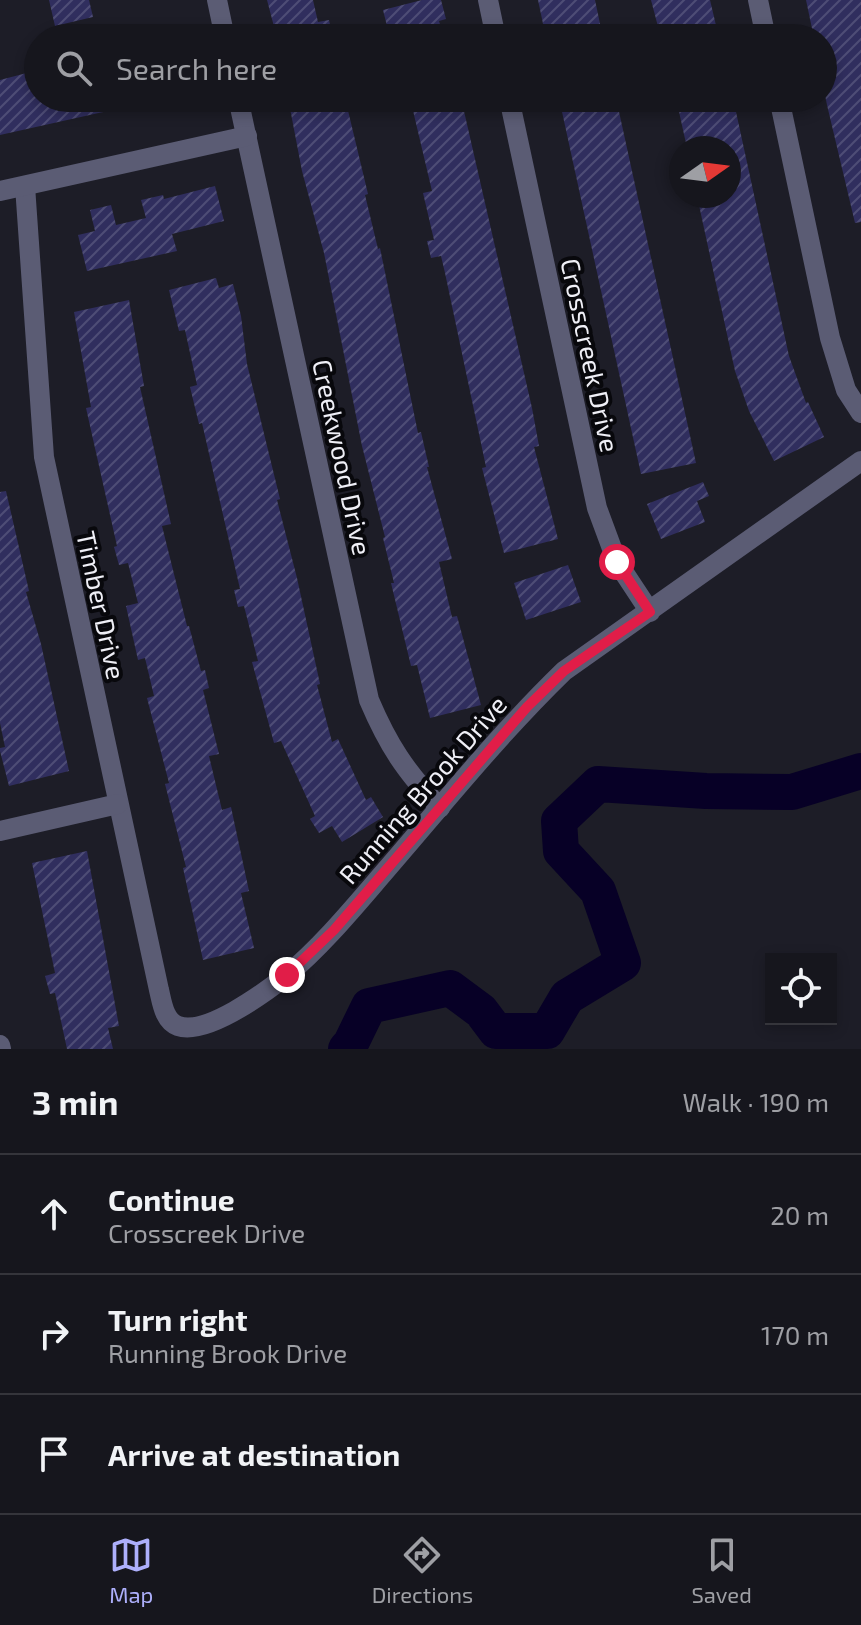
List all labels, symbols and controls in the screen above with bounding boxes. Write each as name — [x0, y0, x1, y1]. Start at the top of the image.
search box — [24, 24, 837, 112]
icon: search — [52, 46, 96, 90]
text: Search here — [116, 50, 277, 86]
north arrow — [669, 136, 741, 208]
street label: Crosscreek Drive — [555, 255, 627, 455]
street label: Creekwood Drive — [307, 356, 379, 558]
street label: Timber Drive — [71, 528, 133, 682]
route start — [599, 544, 635, 580]
street label: Running Brook Drive — [332, 689, 512, 889]
map controls — [765, 953, 837, 1025]
button: locate — [765, 953, 837, 1025]
route end — [269, 957, 305, 993]
text: 3 min — [32, 1081, 118, 1122]
text: Walk · 190 m — [682, 1086, 829, 1117]
text: Continue — [108, 1181, 235, 1217]
icon: ahead — [32, 1192, 76, 1236]
text: 20 m — [770, 1199, 829, 1230]
text: Crosscreek Drive — [108, 1217, 305, 1248]
text: Turn right — [108, 1301, 248, 1337]
icon: right — [32, 1312, 76, 1356]
text: 170 m — [761, 1319, 829, 1350]
text: Running Brook Drive — [108, 1337, 347, 1368]
icon: arrive — [32, 1432, 76, 1476]
text: Arrive at destination — [108, 1436, 400, 1472]
tab: Map — [109, 1533, 153, 1607]
tab: Directions — [372, 1533, 473, 1607]
tab: Saved — [691, 1533, 752, 1607]

